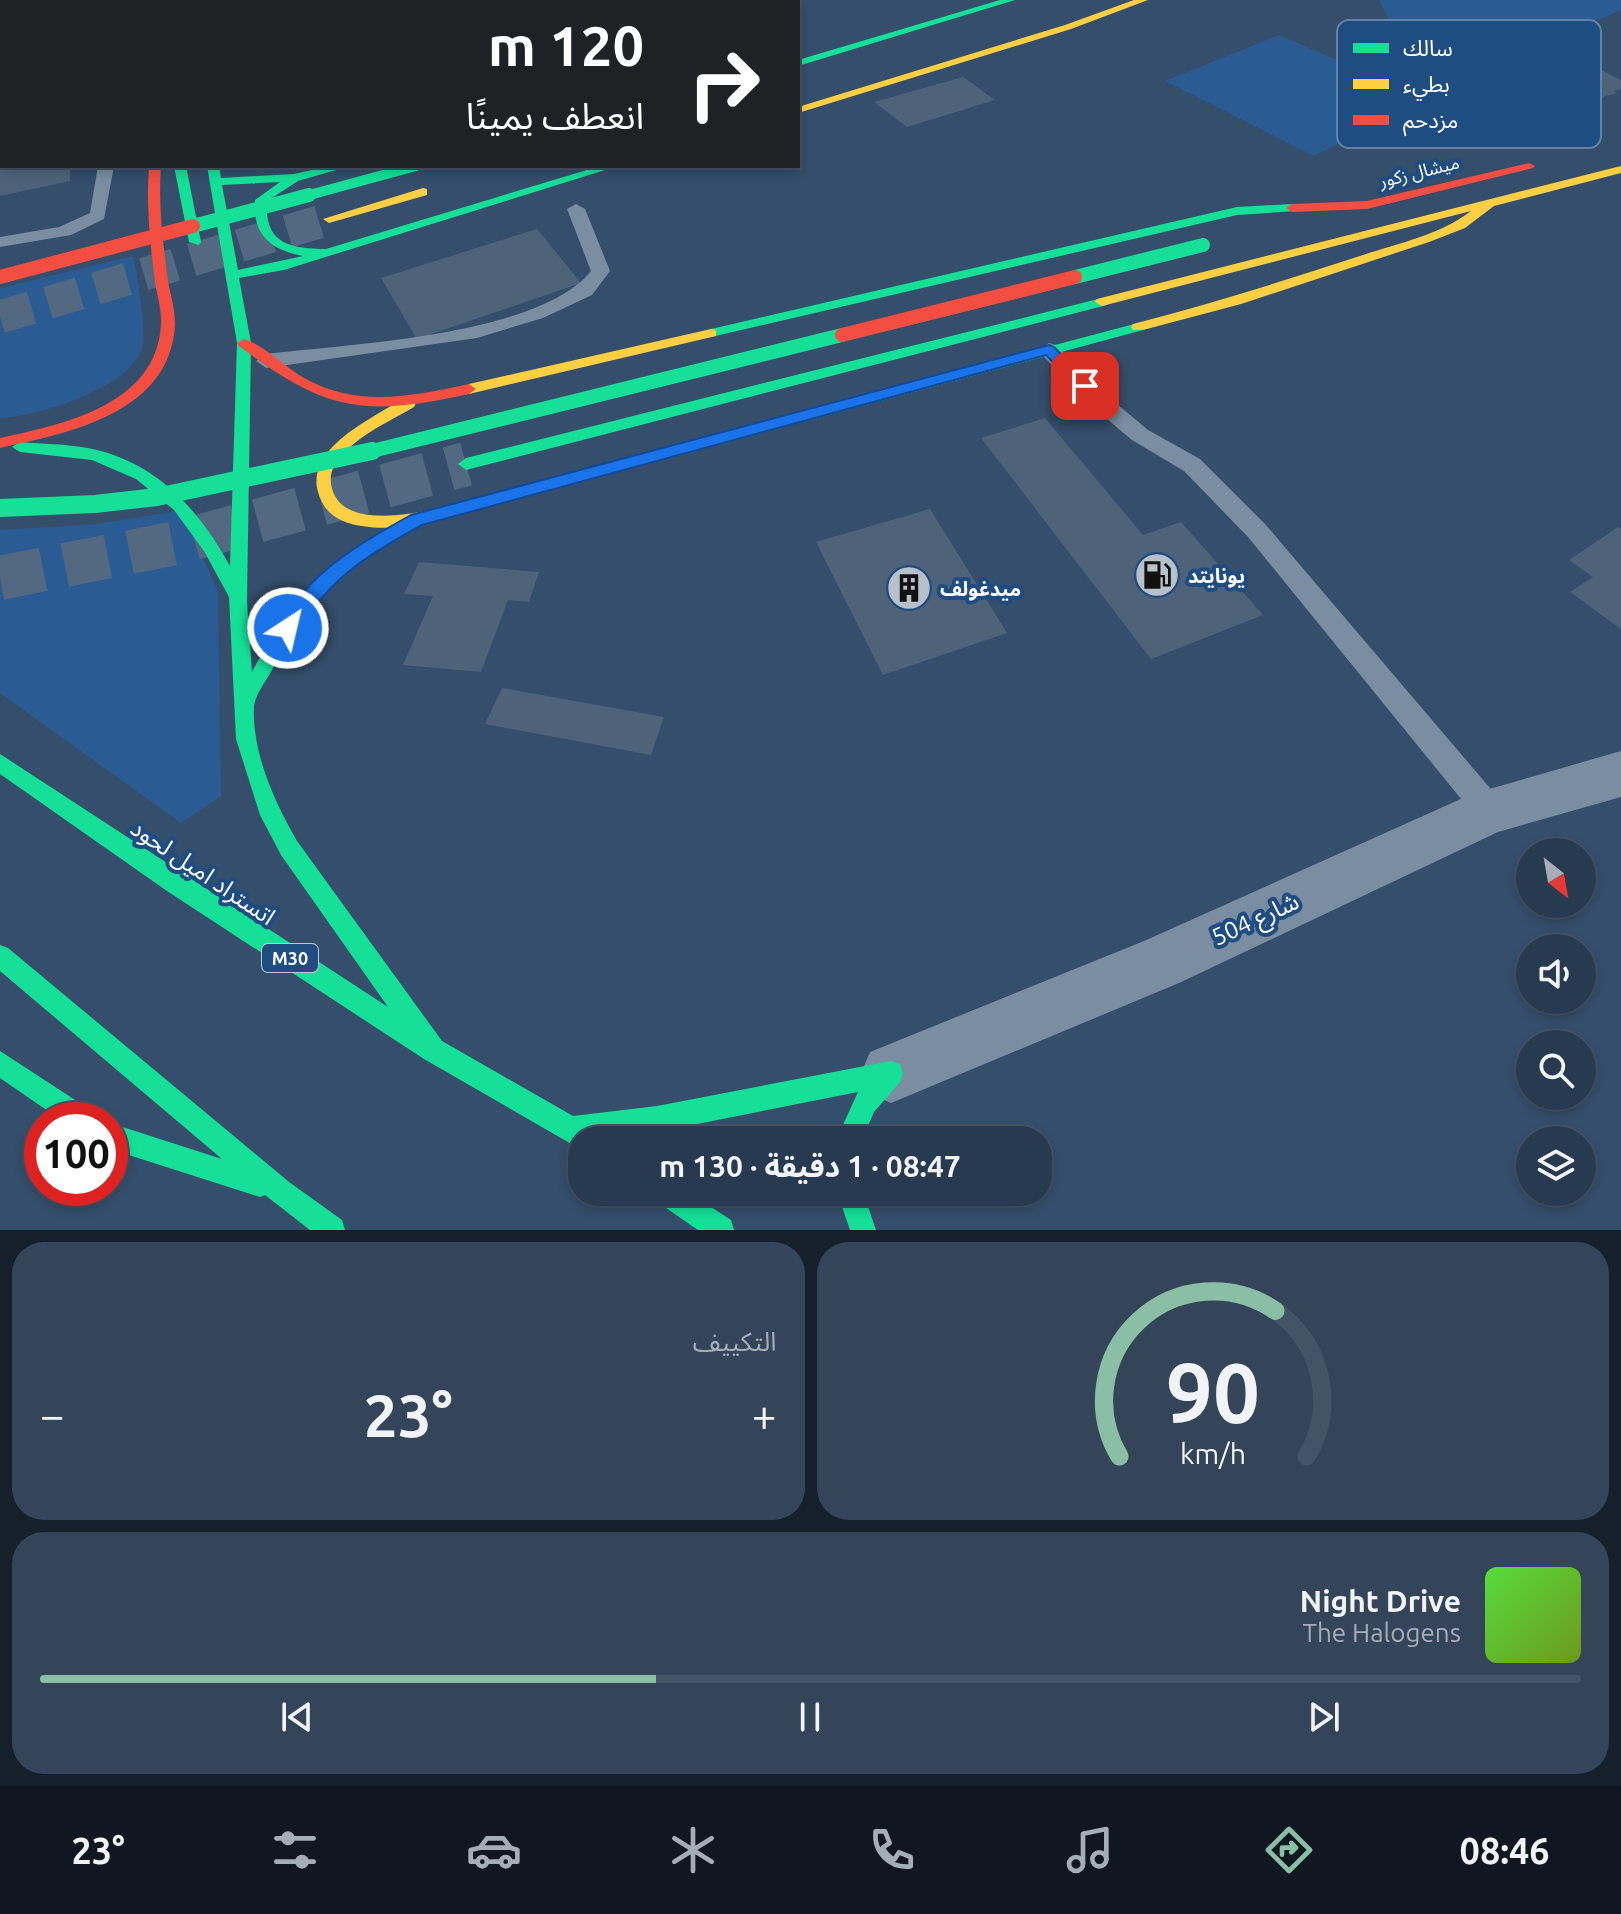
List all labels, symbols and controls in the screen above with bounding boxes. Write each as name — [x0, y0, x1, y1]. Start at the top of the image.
text: 120 m — [488, 14, 644, 77]
legend — [1337, 20, 1601, 148]
icon: right — [672, 32, 776, 136]
text: سالك — [1403, 35, 1453, 60]
text: بطيء — [1403, 71, 1450, 101]
text: انعطف يمينًا — [466, 95, 644, 136]
text: مزدحم — [1403, 107, 1458, 137]
street label: ميشال زكور — [1376, 151, 1462, 193]
pin — [1051, 352, 1119, 420]
icon: arrive — [1063, 364, 1107, 408]
fuel station icon: يونايتد — [1133, 551, 1181, 599]
building icon: ميدغولف — [885, 564, 933, 612]
place label: يونايتد — [1188, 564, 1245, 588]
place label: ميدغولف — [940, 577, 1021, 601]
position arrow — [246, 586, 330, 670]
street label: اتستراد اميل لحود — [125, 814, 280, 931]
north arrow — [1516, 838, 1596, 918]
map controls — [1516, 838, 1596, 1206]
street label: شارع 504 — [1207, 887, 1304, 954]
button: sound — [1516, 934, 1596, 1014]
road number: M30 — [262, 944, 318, 972]
button: search — [1516, 1030, 1596, 1110]
speed limit sign: 100 — [24, 1102, 128, 1206]
button: layers — [1516, 1126, 1596, 1206]
text: 08:47 · 1 دقيقة · 130 m — [659, 1149, 961, 1183]
text: التكييف — [693, 1327, 777, 1356]
text: 90 — [1166, 1345, 1260, 1439]
text: 23° — [364, 1381, 453, 1448]
text: − — [40, 1390, 65, 1439]
text: + — [752, 1390, 777, 1439]
text: km/h — [1180, 1437, 1246, 1469]
text: Night Drive — [1300, 1584, 1461, 1618]
text: The Halogens — [1302, 1618, 1461, 1647]
icon: previous — [275, 1695, 319, 1739]
icon: pause — [788, 1695, 832, 1739]
icon: next — [1302, 1695, 1346, 1739]
icon: filters — [267, 1822, 323, 1878]
icon: car — [466, 1822, 522, 1878]
icon: climate — [665, 1822, 721, 1878]
icon: phone — [864, 1822, 920, 1878]
icon: music — [1062, 1822, 1118, 1878]
icon: directions — [1261, 1822, 1317, 1878]
text: 23° — [71, 1830, 125, 1871]
text: 08:46 — [1460, 1830, 1550, 1871]

